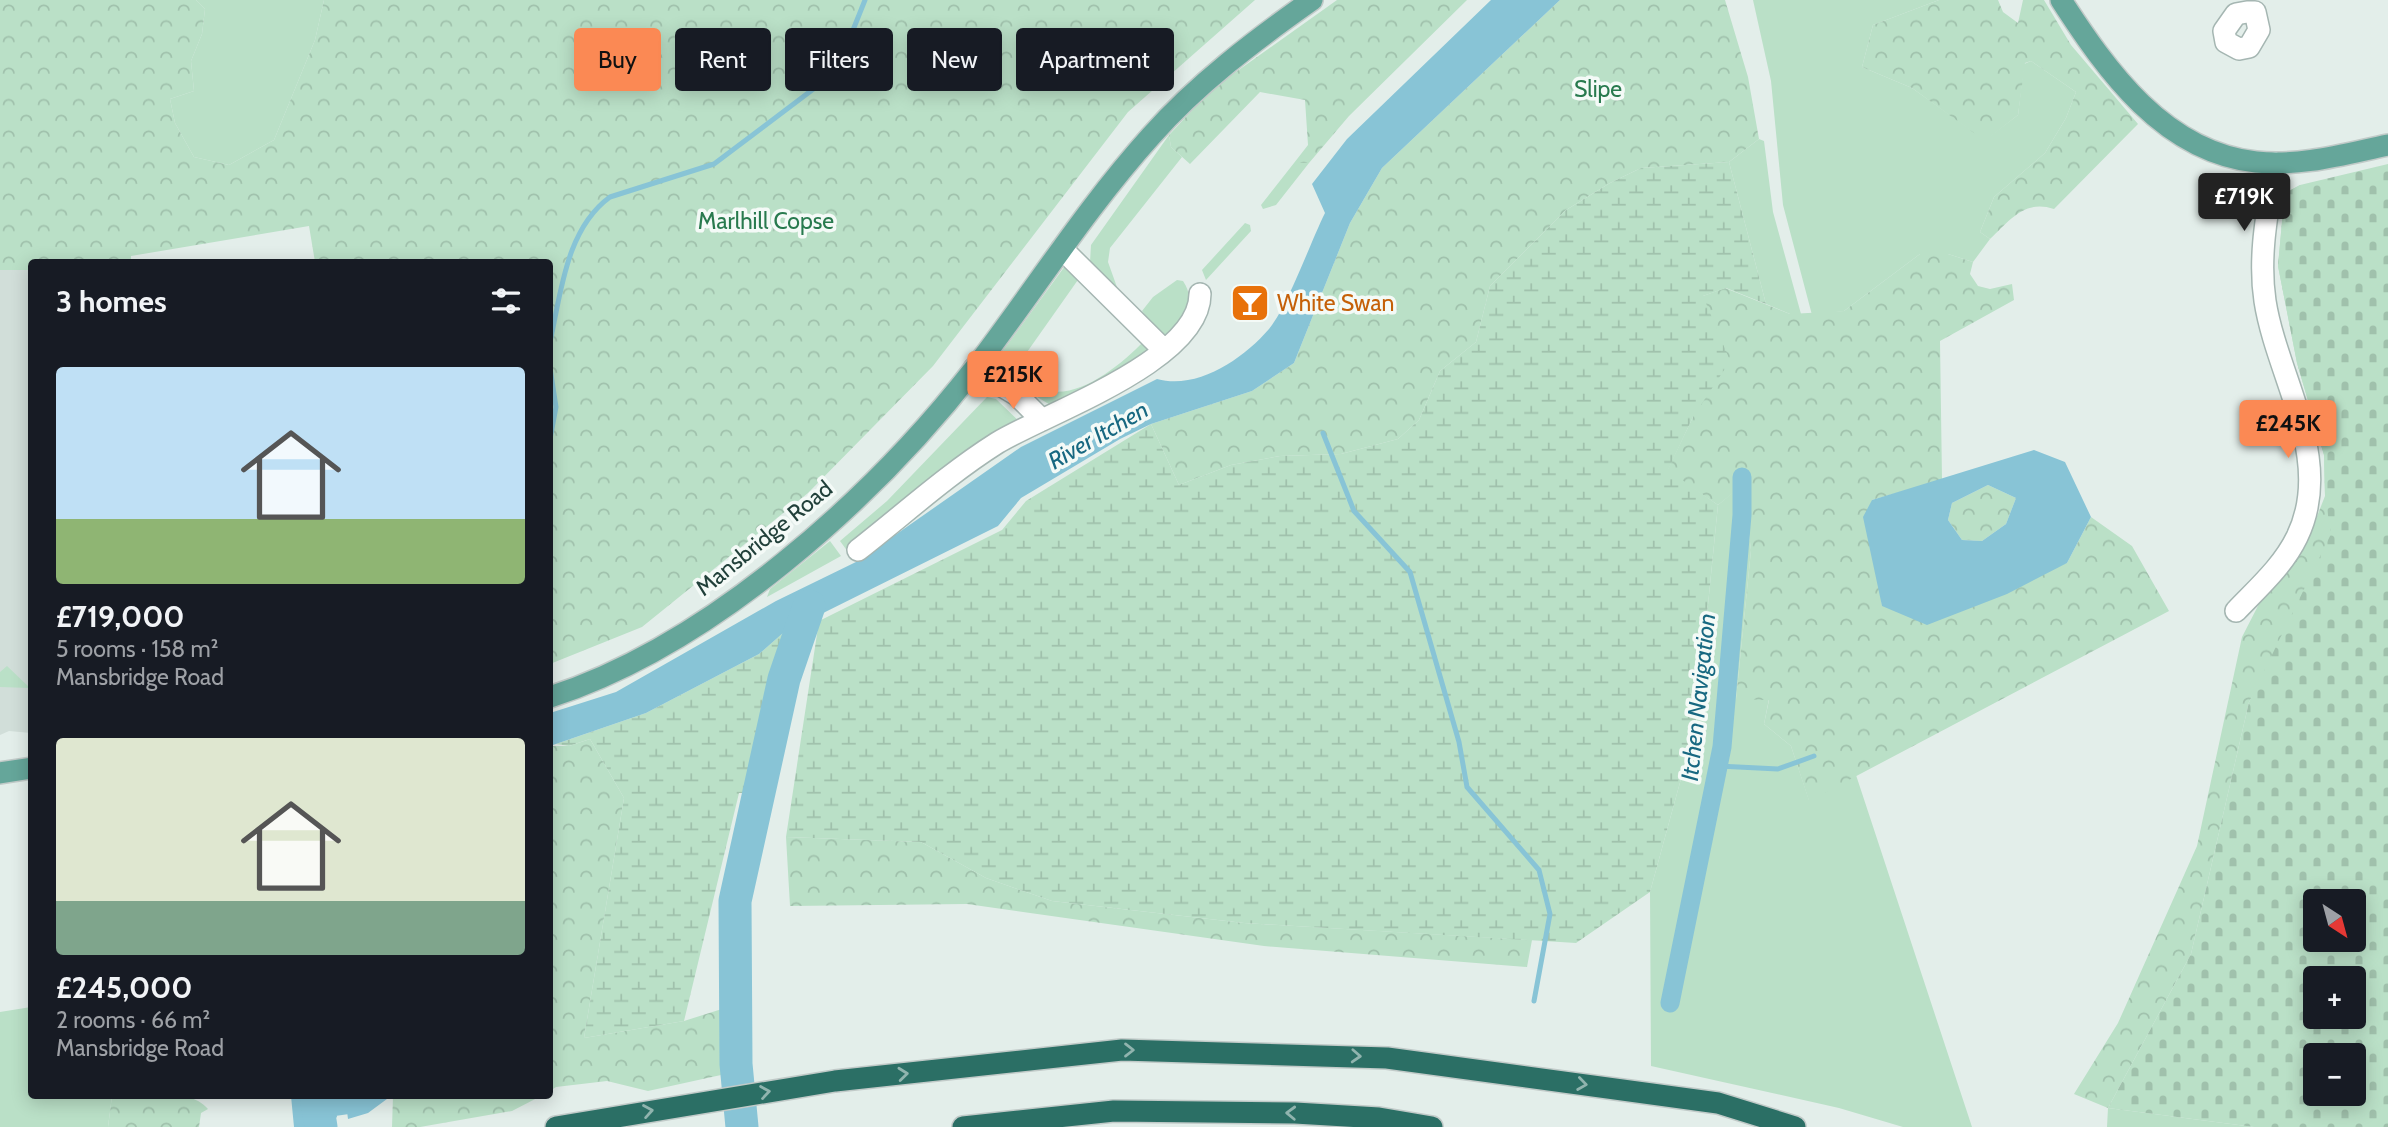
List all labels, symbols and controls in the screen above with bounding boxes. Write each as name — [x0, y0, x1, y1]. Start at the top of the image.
chip: Buy — [574, 28, 661, 91]
chip: Rent — [675, 28, 771, 91]
chip: Filters — [785, 28, 893, 91]
chip: New — [907, 28, 1002, 91]
chip: Apartment — [1016, 28, 1174, 91]
park label: Slipe — [1574, 75, 1622, 103]
pin: £719K — [2195, 174, 2293, 233]
text: £719K — [2214, 182, 2274, 210]
park label: Marlhill Copse — [698, 207, 834, 235]
icon: filters — [487, 282, 525, 320]
bar icon: White Swan — [1229, 282, 1271, 324]
text: 3 homes — [56, 283, 167, 320]
place label: White Swan — [1277, 289, 1394, 317]
pin: £215K — [964, 352, 1062, 411]
text: £215K — [983, 360, 1043, 388]
water label: River Itchen — [1043, 395, 1153, 475]
pin: £245K — [2239, 400, 2337, 460]
text: £245K — [2255, 409, 2321, 437]
icon: home — [228, 412, 354, 538]
street label: Mansbridge Road — [690, 474, 838, 602]
text: £719,000 — [56, 598, 185, 635]
water label: Itchen Navigation — [1675, 612, 1721, 782]
text: 5 rooms · 158 m² — [56, 635, 218, 663]
text: Mansbridge Road — [56, 663, 224, 691]
icon: home — [228, 783, 354, 909]
north arrow — [2303, 889, 2366, 952]
map controls — [2303, 889, 2366, 1106]
button: + — [2303, 966, 2366, 1029]
text: £245,000 — [56, 969, 192, 1006]
text: 2 rooms · 66 m² — [56, 1006, 210, 1034]
text: Mansbridge Road — [56, 1034, 224, 1062]
one-way arrow — [1124, 1042, 1135, 1058]
button: − — [2303, 1043, 2366, 1106]
one-way arrow — [1351, 1049, 1362, 1064]
one-way arrow — [897, 1066, 908, 1081]
one-way arrow — [1576, 1077, 1588, 1092]
one-way arrow — [759, 1085, 771, 1100]
one-way arrow — [642, 1104, 654, 1119]
one-way arrow — [1286, 1105, 1296, 1121]

